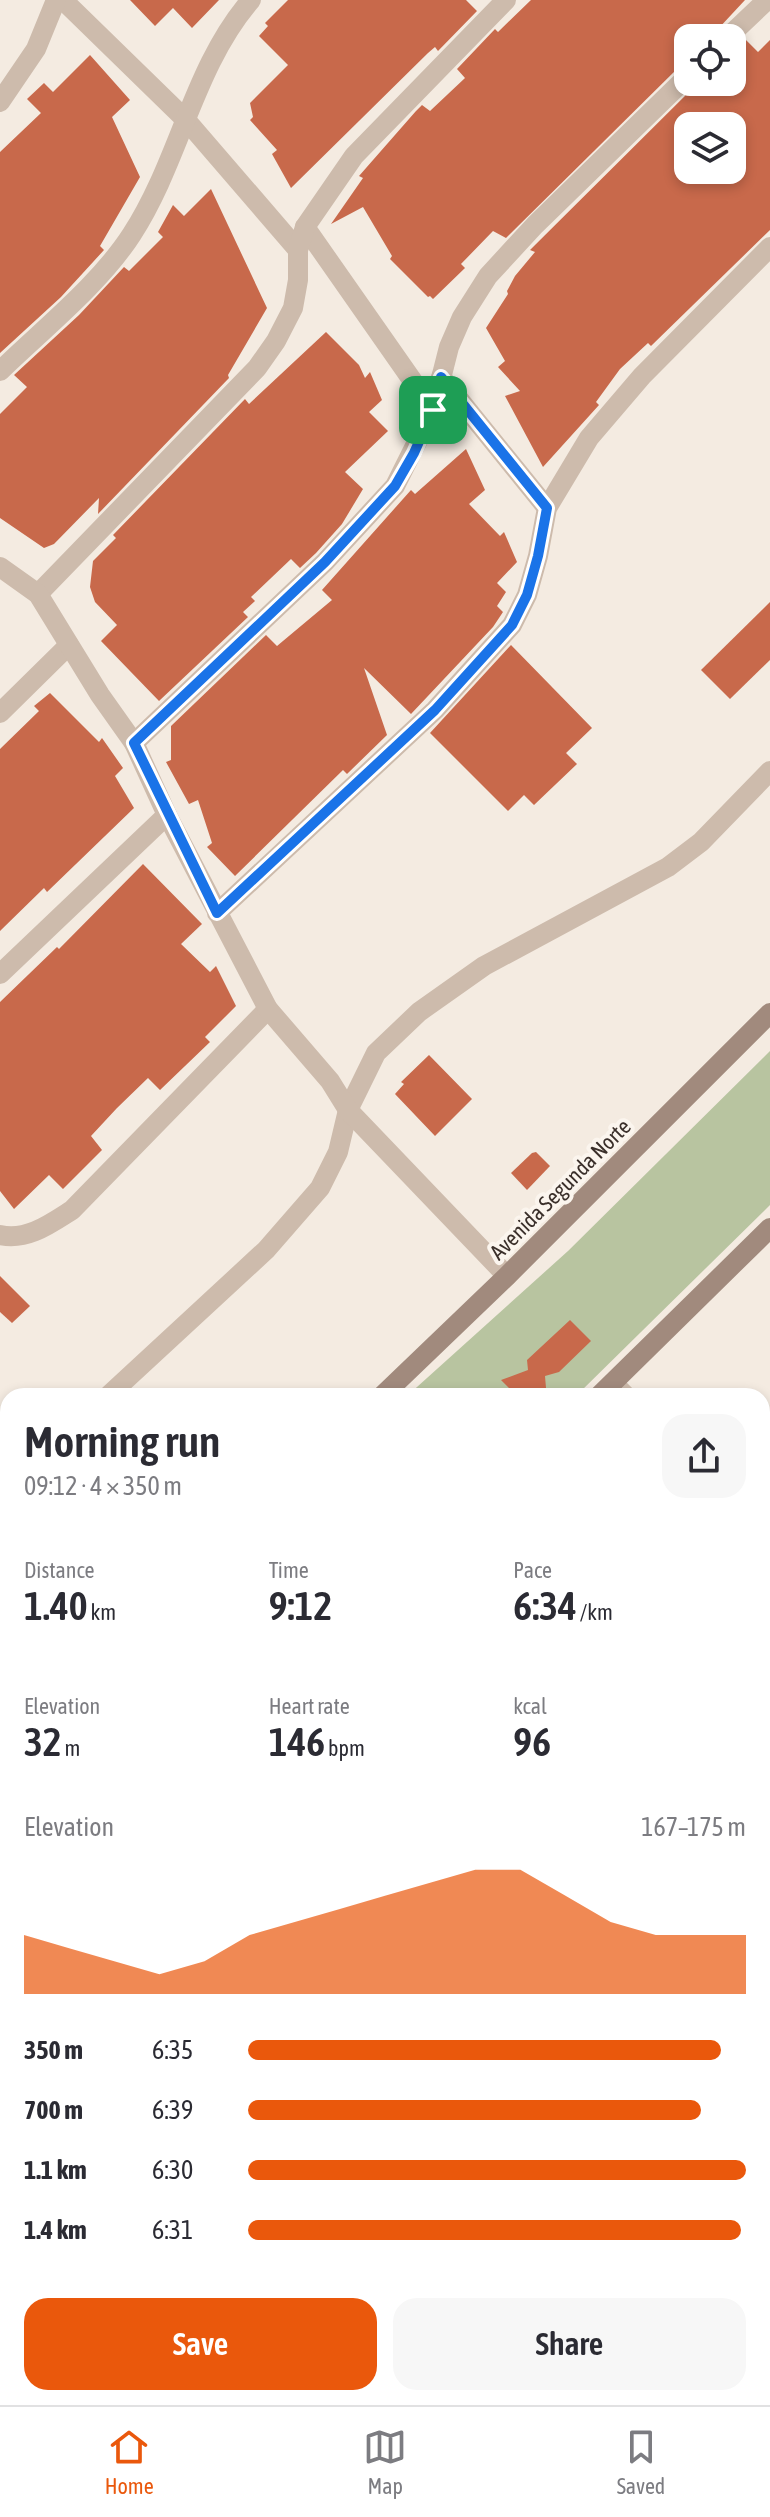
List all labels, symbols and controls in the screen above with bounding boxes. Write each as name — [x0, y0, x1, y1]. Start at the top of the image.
map controls — [674, 24, 746, 184]
button: locate — [674, 24, 746, 96]
button: layers — [674, 112, 746, 184]
pin — [399, 376, 467, 444]
icon: arrive — [411, 388, 455, 432]
street label: Avenida Segunda Norte — [484, 1113, 636, 1265]
button: share — [662, 1414, 746, 1498]
text: Morning run — [24, 1416, 220, 1466]
text: 09:12 · 4 × 350 m — [24, 1471, 182, 1501]
text: Distance — [24, 1557, 95, 1583]
text: Time — [269, 1557, 309, 1583]
text: Pace — [513, 1557, 552, 1583]
text: 1.40 — [24, 1583, 88, 1628]
text: 9:12 — [269, 1583, 332, 1628]
text: 6:34 — [513, 1583, 577, 1628]
text: km — [88, 1599, 116, 1625]
text: /km — [577, 1599, 613, 1625]
text: Elevation — [24, 1693, 100, 1719]
text: Heart rate — [269, 1693, 350, 1719]
text: kcal — [513, 1693, 547, 1719]
text: 32 — [24, 1719, 62, 1764]
text: 146 — [269, 1719, 325, 1764]
text: 96 — [513, 1719, 551, 1764]
text: m — [62, 1735, 80, 1761]
text: bpm — [325, 1735, 365, 1761]
text: Elevation — [24, 1812, 114, 1842]
text: 167–175 m — [641, 1812, 746, 1842]
text: 350 m — [24, 2035, 83, 2065]
text: 6:35 — [152, 2035, 193, 2065]
text: 700 m — [24, 2095, 83, 2125]
text: 6:39 — [152, 2095, 193, 2125]
text: 1.1 km — [24, 2155, 87, 2185]
text: 6:30 — [152, 2155, 193, 2185]
text: 1.4 km — [24, 2215, 87, 2245]
text: 6:31 — [152, 2215, 193, 2245]
button: Save — [24, 2298, 377, 2390]
button: Share — [393, 2298, 746, 2390]
tab: Home — [105, 2425, 154, 2499]
tab: Map — [363, 2425, 407, 2499]
tab: Saved — [617, 2425, 665, 2499]

